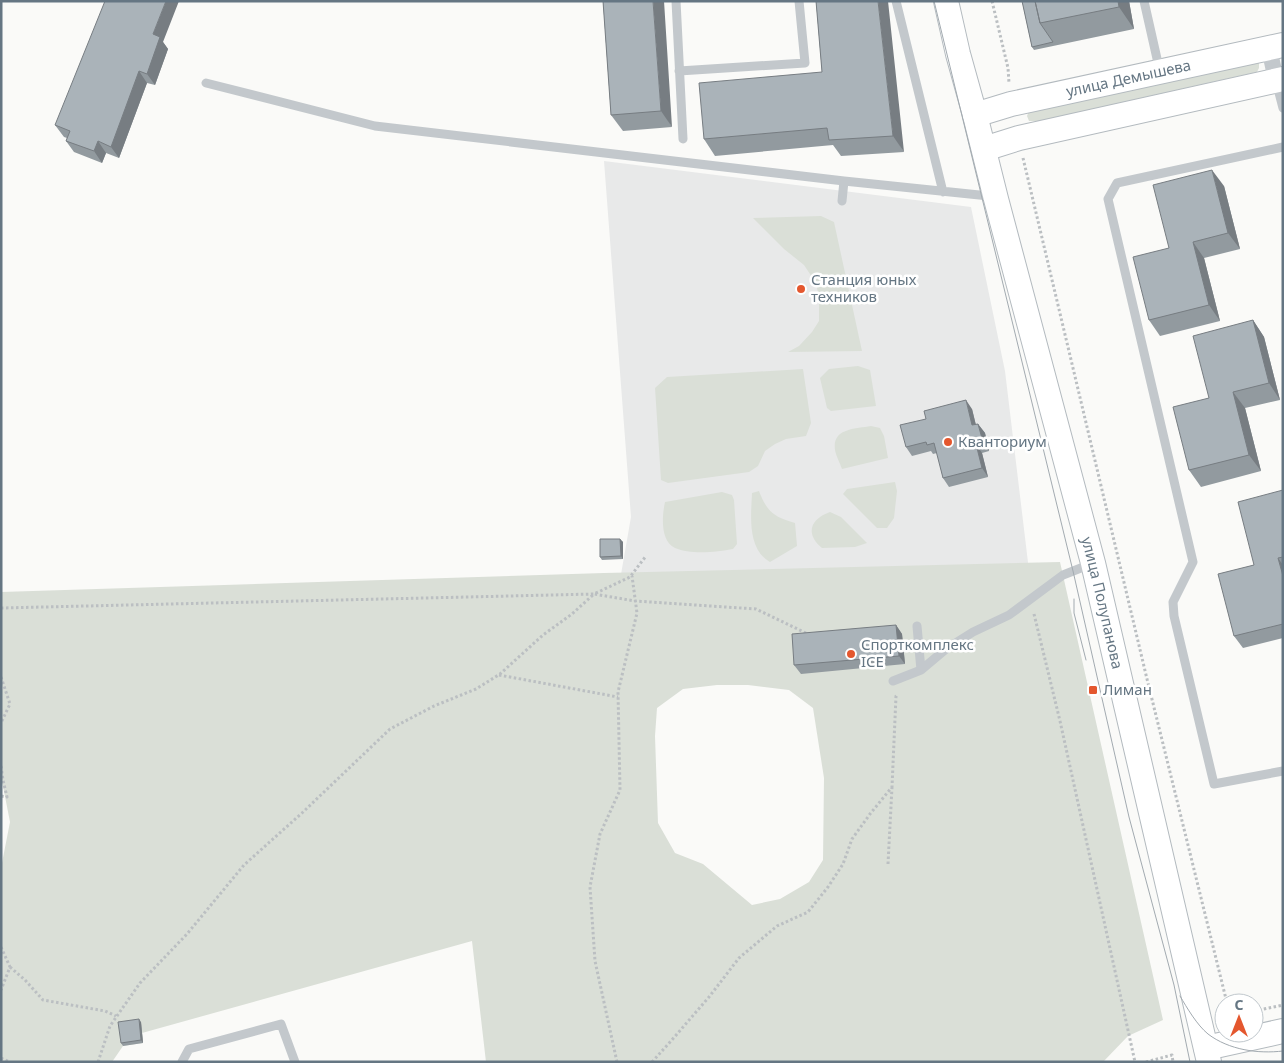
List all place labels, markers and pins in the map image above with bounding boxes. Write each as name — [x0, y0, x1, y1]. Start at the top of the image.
place label: Станция юных техников — [811, 269, 917, 306]
marker: Станция юных техников — [795, 283, 807, 295]
place label: Кванториум — [958, 431, 1047, 451]
marker: Кванториум — [942, 436, 954, 448]
place label: Спорткомплекс ICE — [861, 634, 974, 671]
marker: Спорткомплекс ICE — [845, 648, 857, 660]
place label: Лиман — [1103, 679, 1152, 699]
marker: Лиман — [1087, 684, 1099, 696]

